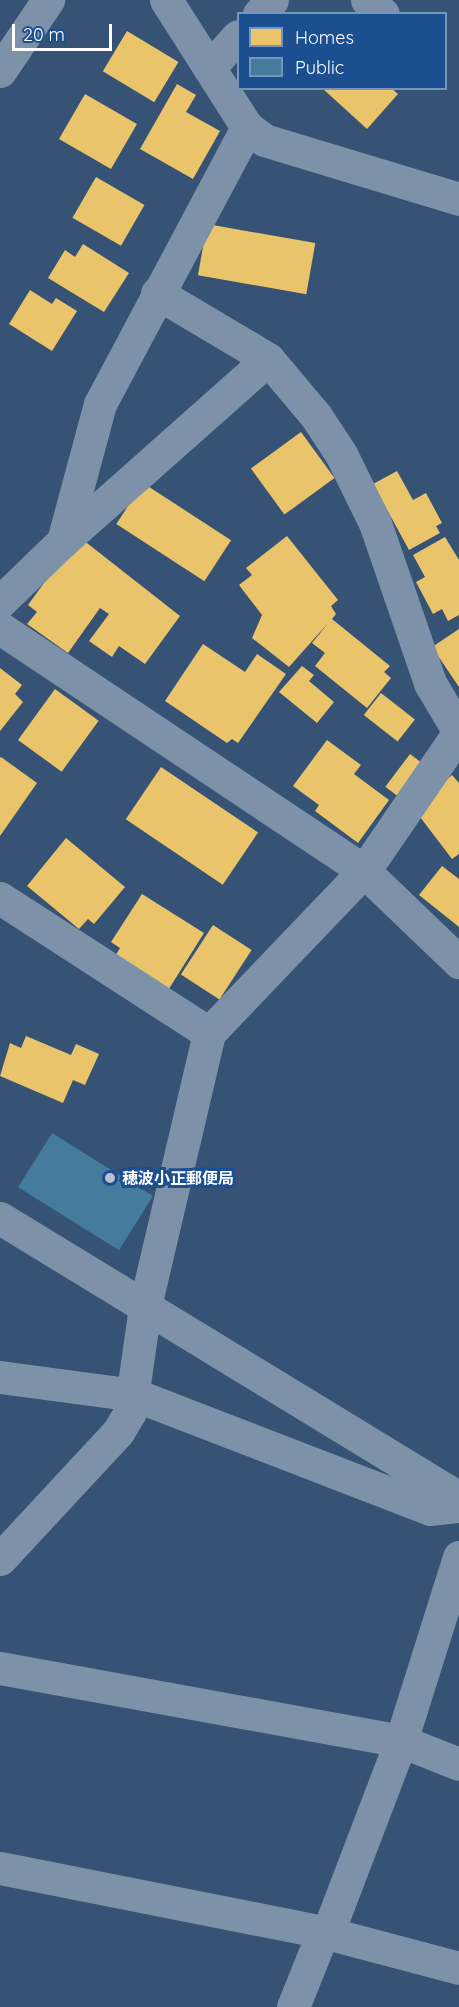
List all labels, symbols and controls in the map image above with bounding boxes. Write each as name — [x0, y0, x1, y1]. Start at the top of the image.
scale bar — [15, 12, 116, 50]
legend — [237, 12, 447, 90]
text: 20 m — [23, 23, 65, 46]
text: Homes — [295, 26, 354, 49]
text: Public — [295, 56, 344, 79]
place label: 穂波小正郵便局 — [122, 1168, 234, 1188]
marker: 穂波小正郵便局 — [103, 1171, 117, 1185]

